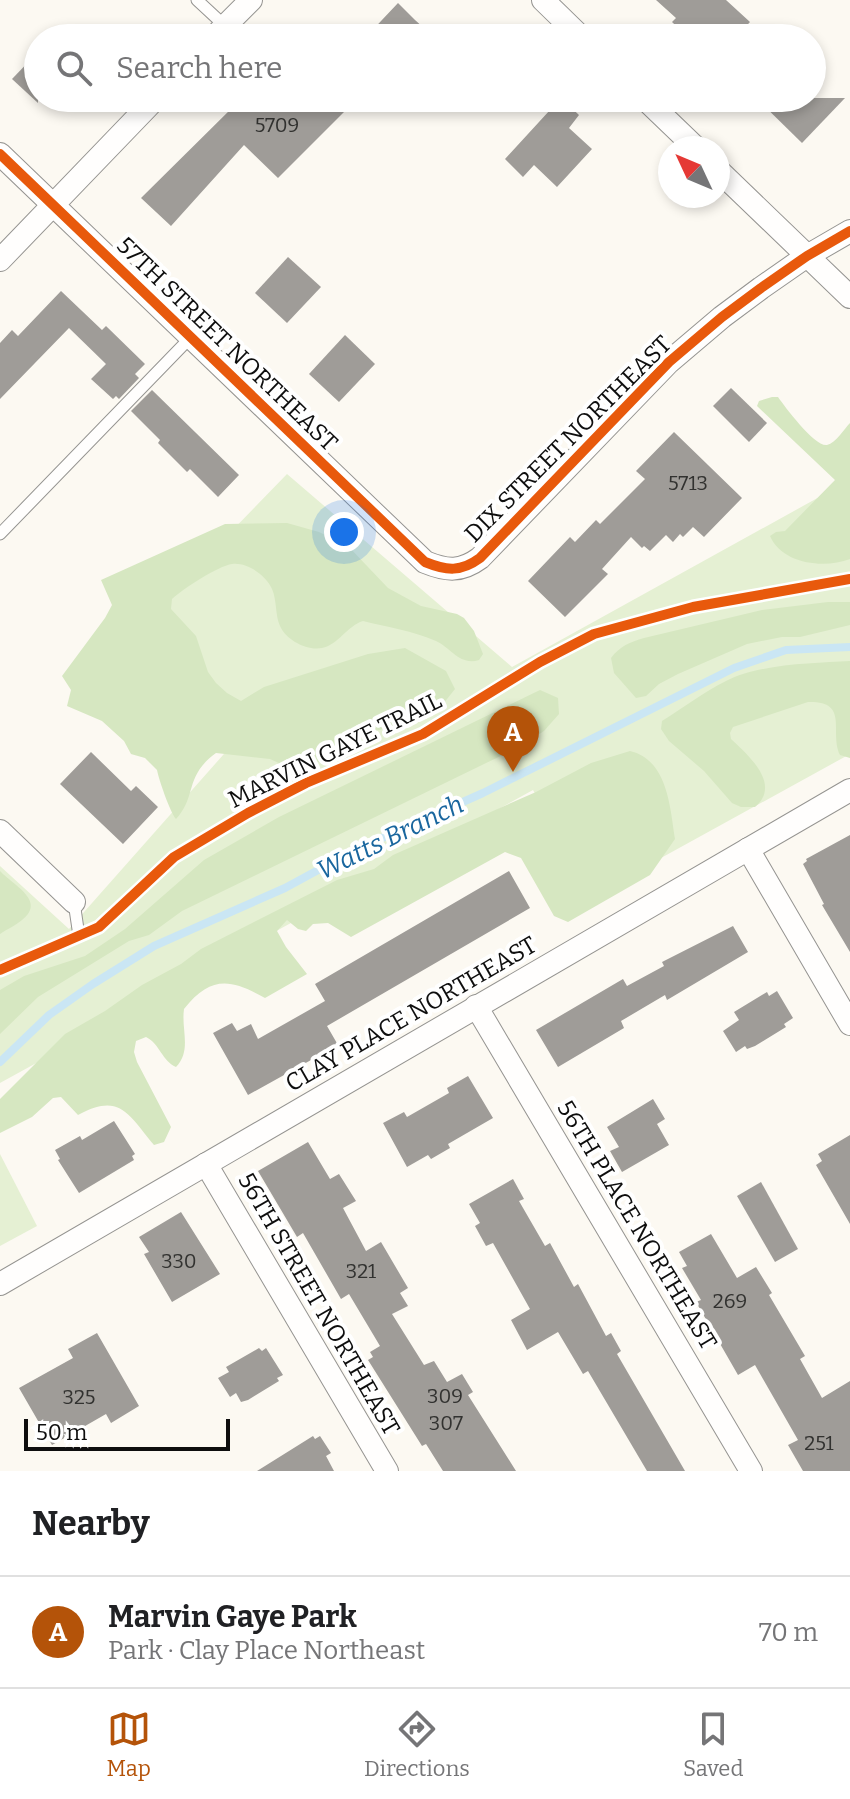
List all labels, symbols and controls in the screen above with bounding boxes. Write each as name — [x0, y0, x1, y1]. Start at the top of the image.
search box — [24, 24, 826, 112]
icon: search — [52, 46, 96, 90]
text: Search here — [116, 50, 283, 86]
house number: 5709 — [255, 113, 299, 137]
north arrow — [658, 136, 730, 208]
street label: 57TH STREET NORTHEAST — [111, 231, 343, 457]
street label: DIX STREET NORTHEAST — [459, 330, 677, 548]
house number: 5713 — [668, 471, 708, 495]
your location — [324, 512, 364, 552]
street label: MARVIN GAYE TRAIL — [224, 686, 446, 814]
pin: A — [487, 706, 539, 772]
water label: Watts Branch — [312, 789, 469, 886]
street label: CLAY PLACE NORTHEAST — [281, 931, 541, 1097]
street label: 56TH PLACE NORTHEAST — [551, 1095, 723, 1355]
street label: 56TH STREET NORTHEAST — [232, 1168, 406, 1440]
house number: 330 — [161, 1249, 197, 1273]
house number: 321 — [346, 1259, 376, 1283]
house number: 269 — [713, 1289, 747, 1313]
house number: 309 — [427, 1384, 463, 1408]
house number: 325 — [63, 1385, 95, 1409]
house number: 307 — [429, 1411, 463, 1435]
scale bar — [24, 1415, 230, 1451]
text: 50 m — [36, 1419, 87, 1446]
house number: 251 — [804, 1431, 834, 1455]
text: Nearby — [32, 1503, 150, 1544]
text: Marvin Gaye Park — [108, 1599, 357, 1635]
text: A — [49, 1617, 67, 1648]
text: 70 m — [759, 1617, 818, 1648]
text: Park · Clay Place Northeast — [108, 1635, 425, 1666]
tab: Map — [107, 1707, 151, 1782]
tab: Directions — [364, 1707, 470, 1782]
tab: Saved — [683, 1707, 743, 1782]

